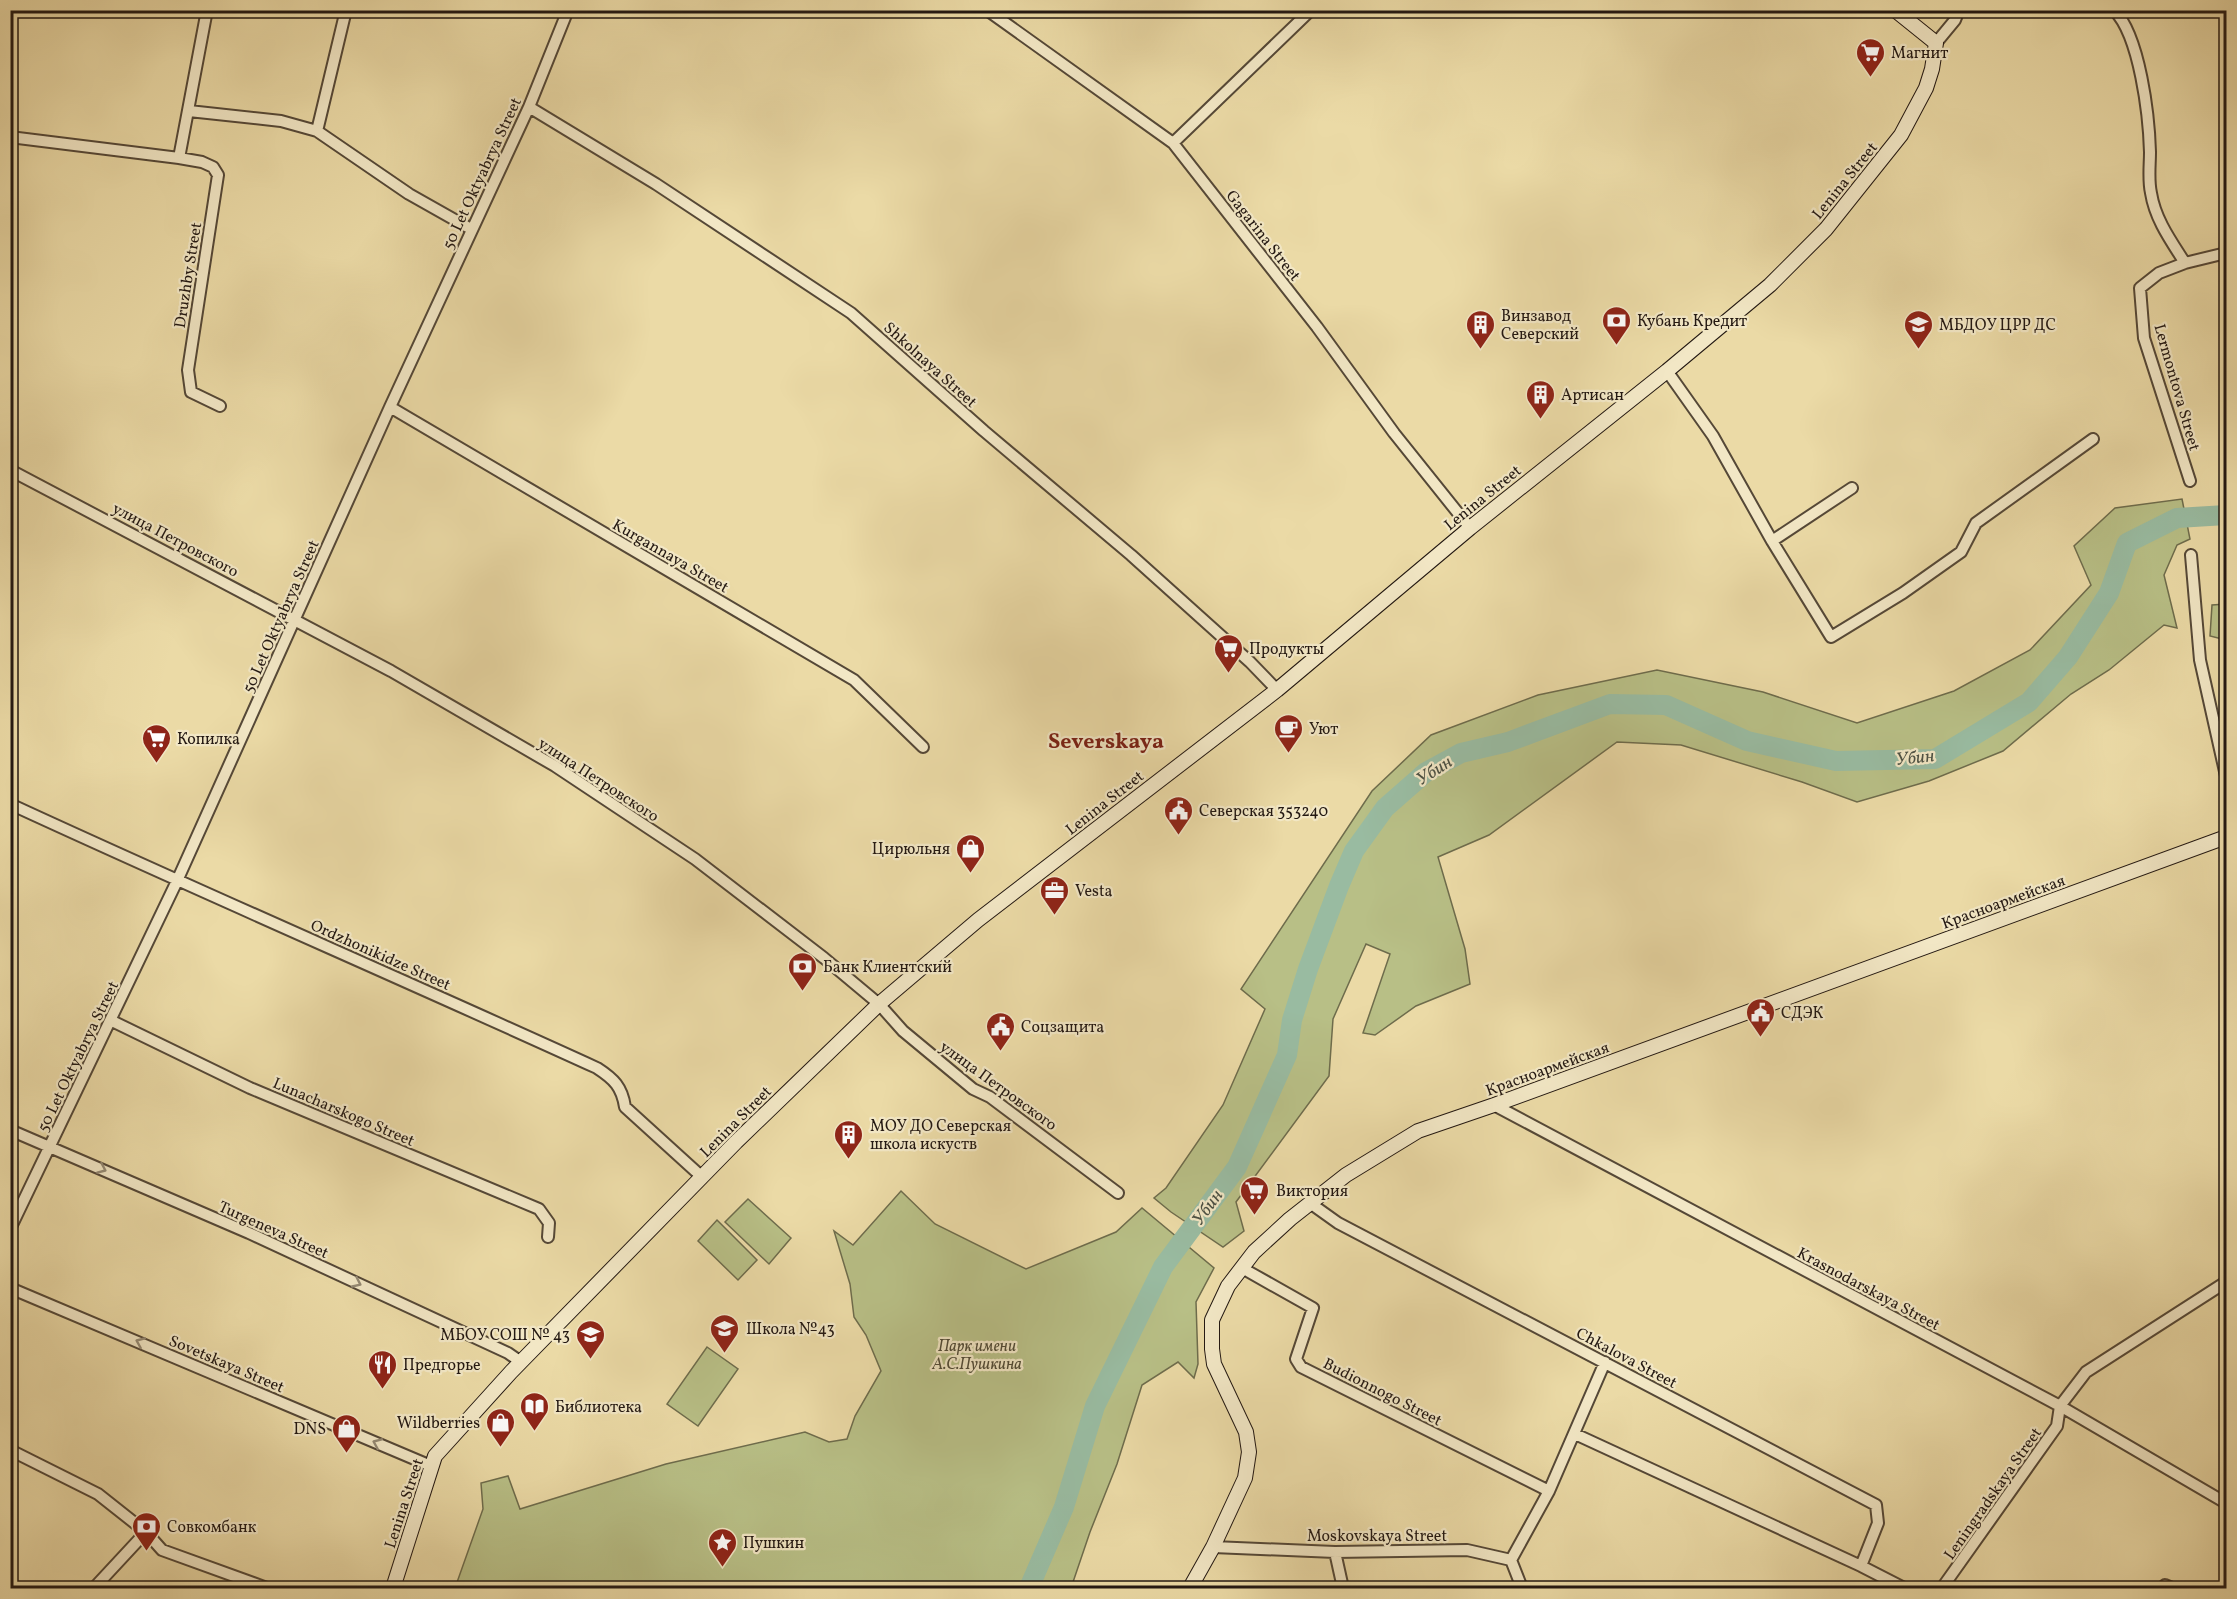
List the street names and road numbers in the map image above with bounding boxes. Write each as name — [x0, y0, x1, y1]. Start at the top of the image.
street label: 50 Let Oktyabrya Street — [438, 94, 528, 253]
street label: Lenina Street — [1808, 138, 1884, 225]
street label: Gagarina Street — [1220, 186, 1305, 287]
street label: Druzhby Street — [170, 220, 208, 330]
street label: Shkolnaya Street — [878, 318, 981, 414]
street label: Lermontova Street — [2147, 322, 2205, 454]
street label: Lenina Street — [1440, 460, 1527, 537]
street label: улица Петровского — [108, 498, 242, 583]
street label: Kurgannaya Street — [608, 514, 733, 599]
street label: 50 Let Oktyabrya Street — [238, 536, 326, 697]
street label: улица Петровского — [533, 733, 663, 828]
street label: Lenina Street — [1062, 766, 1149, 841]
street label: Красноармейская — [1939, 870, 2069, 935]
street label: Ordzhonikidze Street — [307, 915, 454, 997]
street label: 50 Let Oktyabrya Street — [33, 977, 125, 1136]
street label: улица Петровского — [935, 1037, 1061, 1137]
street label: Красноармейская — [1483, 1037, 1613, 1102]
street label: Lunacharskogo Street — [269, 1073, 418, 1153]
street label: Lenina Street — [696, 1081, 778, 1163]
street label: Turgeneva Street — [215, 1197, 332, 1265]
street label: Krasnodarskaya Street — [1793, 1243, 1944, 1337]
street label: Chkalova Street — [1572, 1323, 1681, 1395]
street label: Sovetskaya Street — [165, 1331, 288, 1399]
street label: Budionnogo Street — [1319, 1353, 1446, 1432]
street label: Leningradskaya Street — [1940, 1423, 2048, 1565]
street label: Lenina Street — [380, 1455, 430, 1552]
street label: Moskovskaya Street — [1307, 1526, 1447, 1548]

